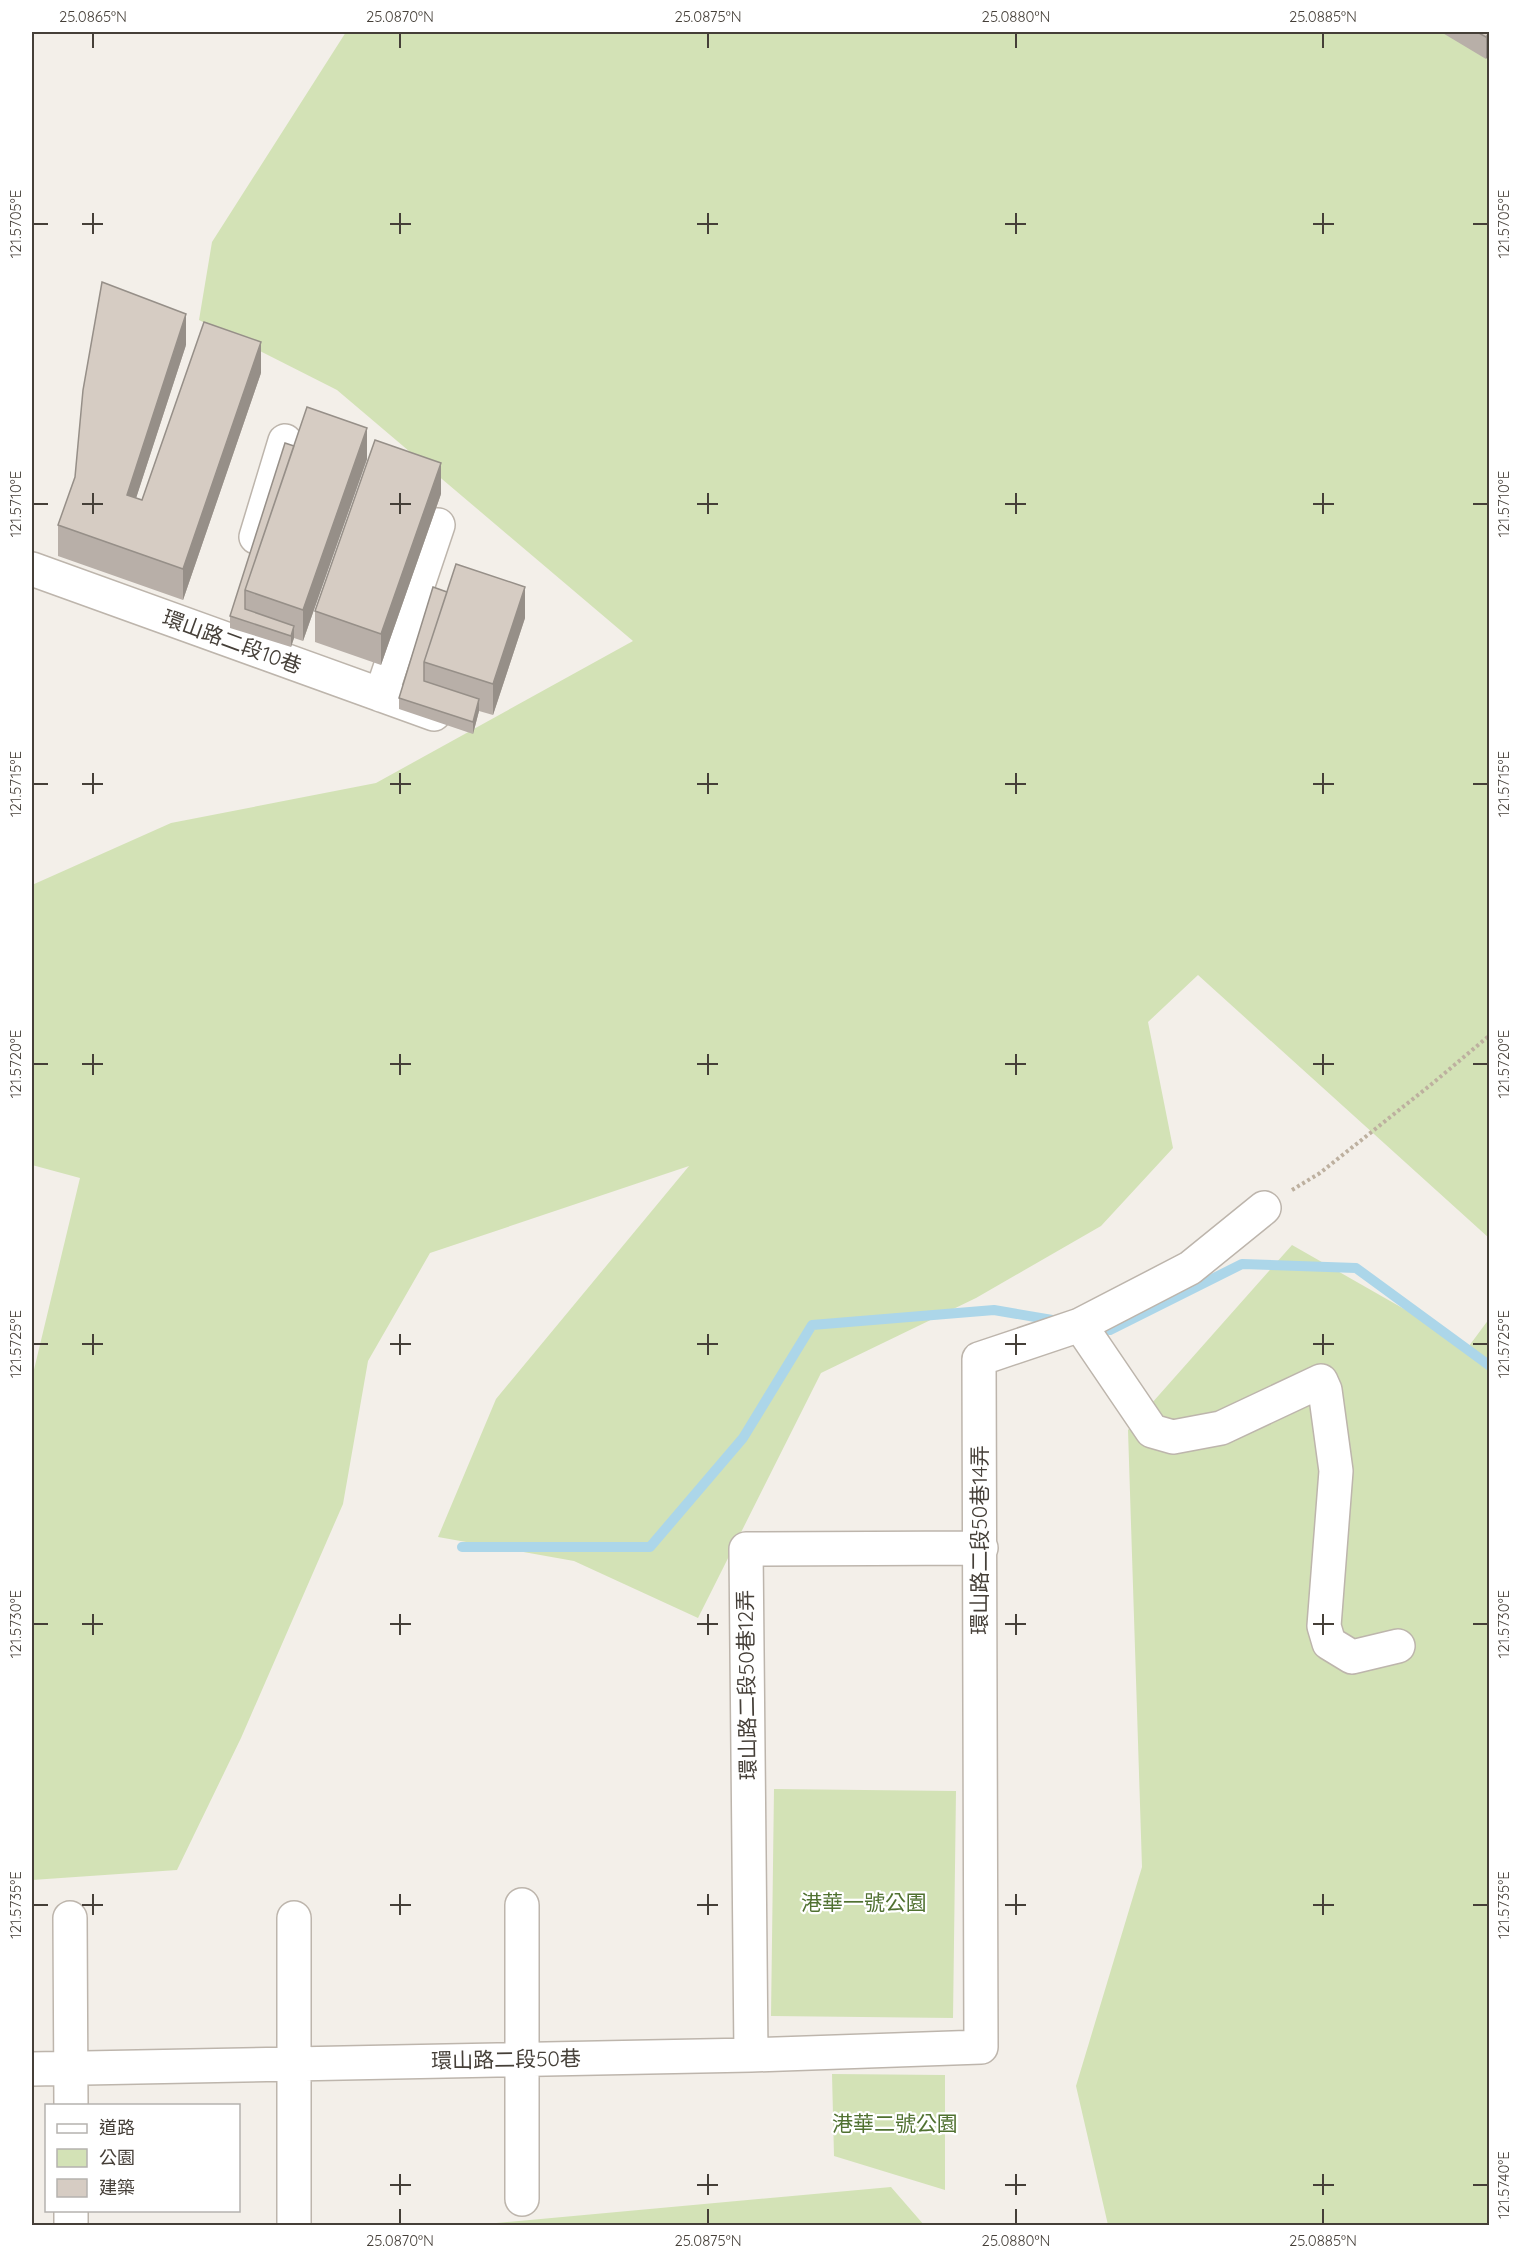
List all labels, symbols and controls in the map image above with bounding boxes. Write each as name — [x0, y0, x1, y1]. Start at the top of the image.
text: 25.0865°N — [59, 7, 127, 26]
text: 25.0870°N — [366, 7, 434, 26]
text: 25.0875°N — [674, 7, 742, 26]
text: 25.0880°N — [982, 7, 1050, 26]
text: 25.0885°N — [1289, 7, 1357, 26]
text: 121.5705°E — [6, 190, 25, 258]
text: 121.5705°E — [1494, 190, 1513, 258]
text: 121.5710°E — [6, 471, 25, 537]
text: 121.5710°E — [1494, 471, 1513, 537]
street label: 環山路二段10巷 — [159, 604, 306, 678]
text: 121.5715°E — [6, 751, 25, 817]
text: 121.5715°E — [1494, 751, 1513, 817]
text: 121.5720°E — [6, 1030, 25, 1098]
text: 121.5720°E — [1494, 1030, 1513, 1098]
text: 121.5725°E — [6, 1310, 25, 1378]
text: 121.5725°E — [1494, 1310, 1513, 1378]
street label: 環山路二段50巷14弄 — [966, 1445, 992, 1635]
text: 121.5730°E — [6, 1590, 25, 1658]
street label: 環山路二段50巷12弄 — [731, 1590, 761, 1780]
text: 121.5730°E — [1494, 1590, 1513, 1658]
text: 121.5735°E — [6, 1871, 25, 1939]
text: 121.5735°E — [1494, 1871, 1513, 1939]
park label: 港華一號公園 — [801, 1889, 927, 1915]
street label: 環山路二段50巷 — [431, 2045, 581, 2073]
legend — [45, 2104, 240, 2212]
park label: 港華二號公園 — [832, 2110, 958, 2136]
text: 道路 — [99, 2116, 135, 2139]
text: 公園 — [99, 2146, 135, 2169]
text: 121.5740°E — [1494, 2151, 1513, 2219]
text: 建築 — [99, 2176, 135, 2199]
text: 25.0870°N — [366, 2231, 434, 2250]
text: 25.0875°N — [674, 2231, 742, 2250]
text: 25.0880°N — [982, 2231, 1050, 2250]
text: 25.0885°N — [1289, 2231, 1357, 2250]

